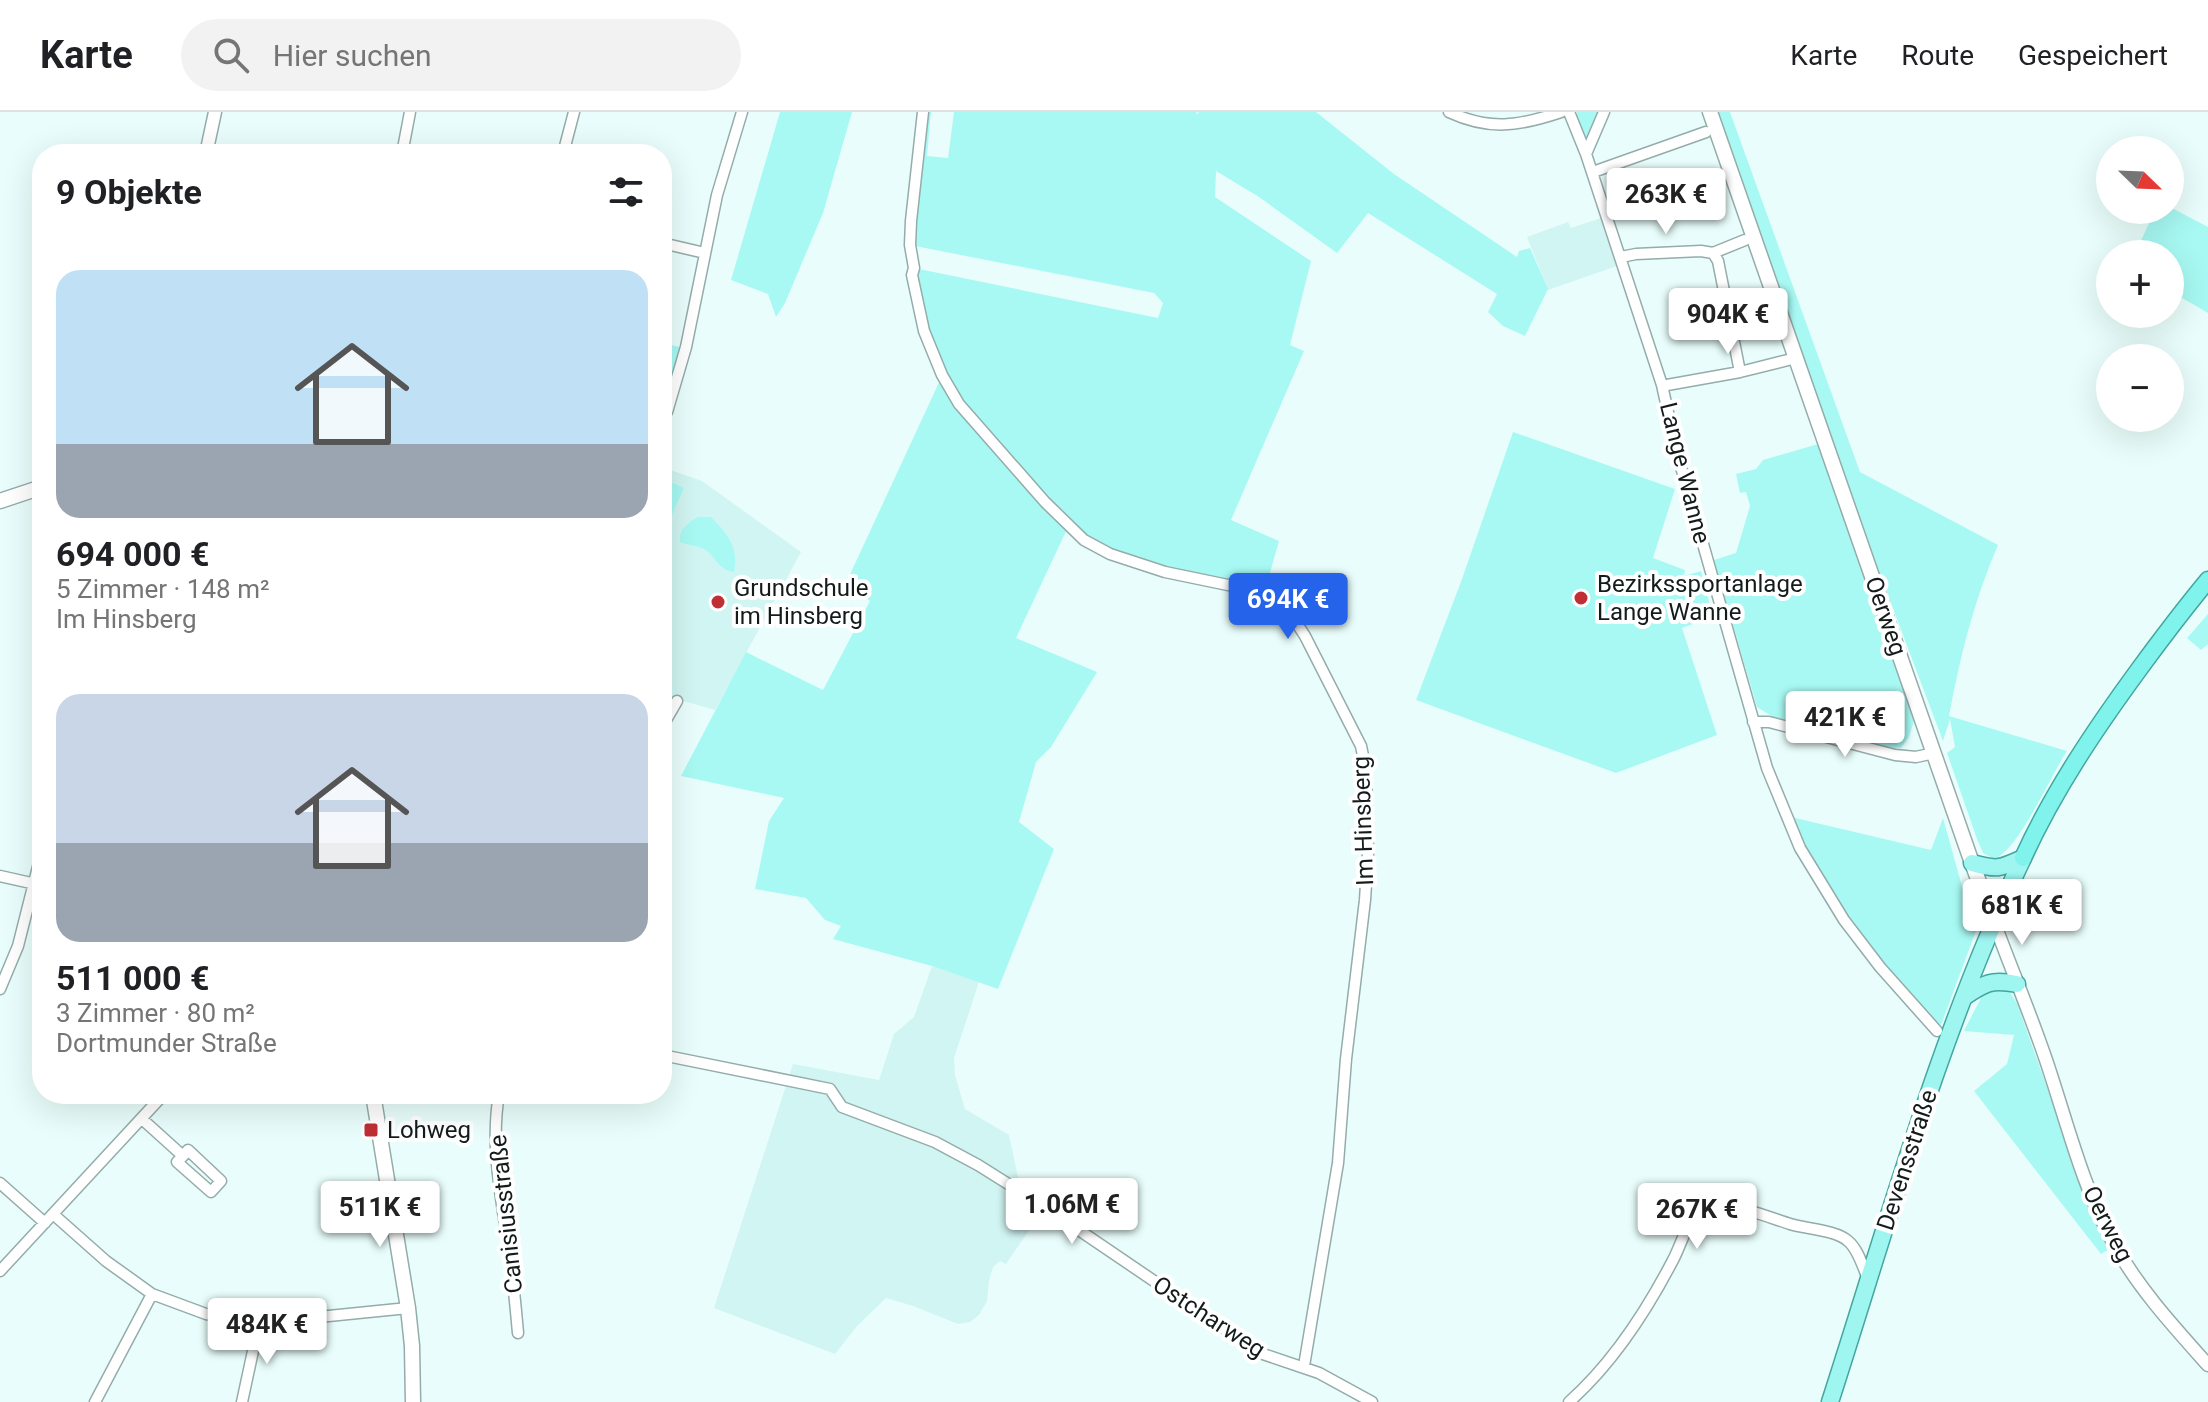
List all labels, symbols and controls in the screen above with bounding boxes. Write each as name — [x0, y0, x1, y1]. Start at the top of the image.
search box — [181, 19, 741, 91]
text: Karte — [40, 33, 133, 77]
icon: search — [209, 33, 253, 77]
text: Hier suchen — [273, 38, 432, 73]
text: Karte — [1790, 39, 1857, 72]
text: Route — [1901, 39, 1974, 72]
text: Gespeichert — [2018, 39, 2168, 72]
north arrow — [2096, 136, 2184, 224]
map controls — [2096, 136, 2184, 432]
pin: 263K € — [1601, 168, 1731, 236]
icon: filters — [604, 170, 648, 214]
text: 9 Objekte — [56, 172, 202, 212]
text: 263K € — [1625, 179, 1707, 209]
button: + — [2096, 240, 2184, 328]
pin: 904K € — [1663, 288, 1793, 356]
text: 904K € — [1687, 299, 1769, 329]
icon: home — [280, 322, 424, 466]
button: − — [2096, 344, 2184, 432]
street label: Lange Wanne — [1654, 399, 1716, 547]
text: 694 000 € — [56, 534, 209, 574]
place label: Bezirkssportanlage Lange Wanne — [1597, 570, 1803, 626]
pin: 694K € — [1223, 573, 1353, 641]
street label: Oerweg — [1859, 573, 1913, 659]
text: 5 Zimmer · 148 m² — [56, 574, 269, 604]
place label: Grundschule im Hinsberg — [734, 574, 868, 630]
text: 694K € — [1247, 584, 1329, 614]
marker: Bezirkssportanlage Lange Wanne — [1572, 589, 1590, 607]
marker: Grundschule im Hinsberg — [709, 593, 727, 611]
text: Im Hinsberg — [56, 604, 197, 634]
pin: 421K € — [1780, 691, 1910, 759]
text: 421K € — [1804, 702, 1886, 732]
icon: home — [280, 746, 424, 890]
street label: Im Hinsberg — [1347, 756, 1379, 886]
pin: 681K € — [1957, 879, 2087, 947]
text: 681K € — [1981, 890, 2063, 920]
text: 511 000 € — [56, 958, 209, 998]
text: 3 Zimmer · 80 m² — [56, 998, 255, 1028]
text: Dortmunder Straße — [56, 1028, 277, 1058]
street label: Devensstraße — [1871, 1086, 1943, 1234]
place label: Lohweg — [387, 1116, 471, 1144]
marker: Lohweg — [362, 1121, 380, 1139]
street label: Canisiusstraße — [484, 1133, 528, 1295]
pin: 1.06M € — [998, 1178, 1146, 1246]
pin: 511K € — [315, 1181, 445, 1249]
street label: Oerweg — [2077, 1181, 2139, 1267]
pin: 267K € — [1632, 1183, 1762, 1251]
text: 1.06M € — [1024, 1189, 1120, 1219]
text: 511K € — [339, 1192, 421, 1222]
text: 267K € — [1656, 1194, 1738, 1224]
street label: Ostcharweg — [1148, 1270, 1270, 1364]
pin: 484K € — [202, 1298, 332, 1366]
text: 484K € — [226, 1309, 308, 1339]

